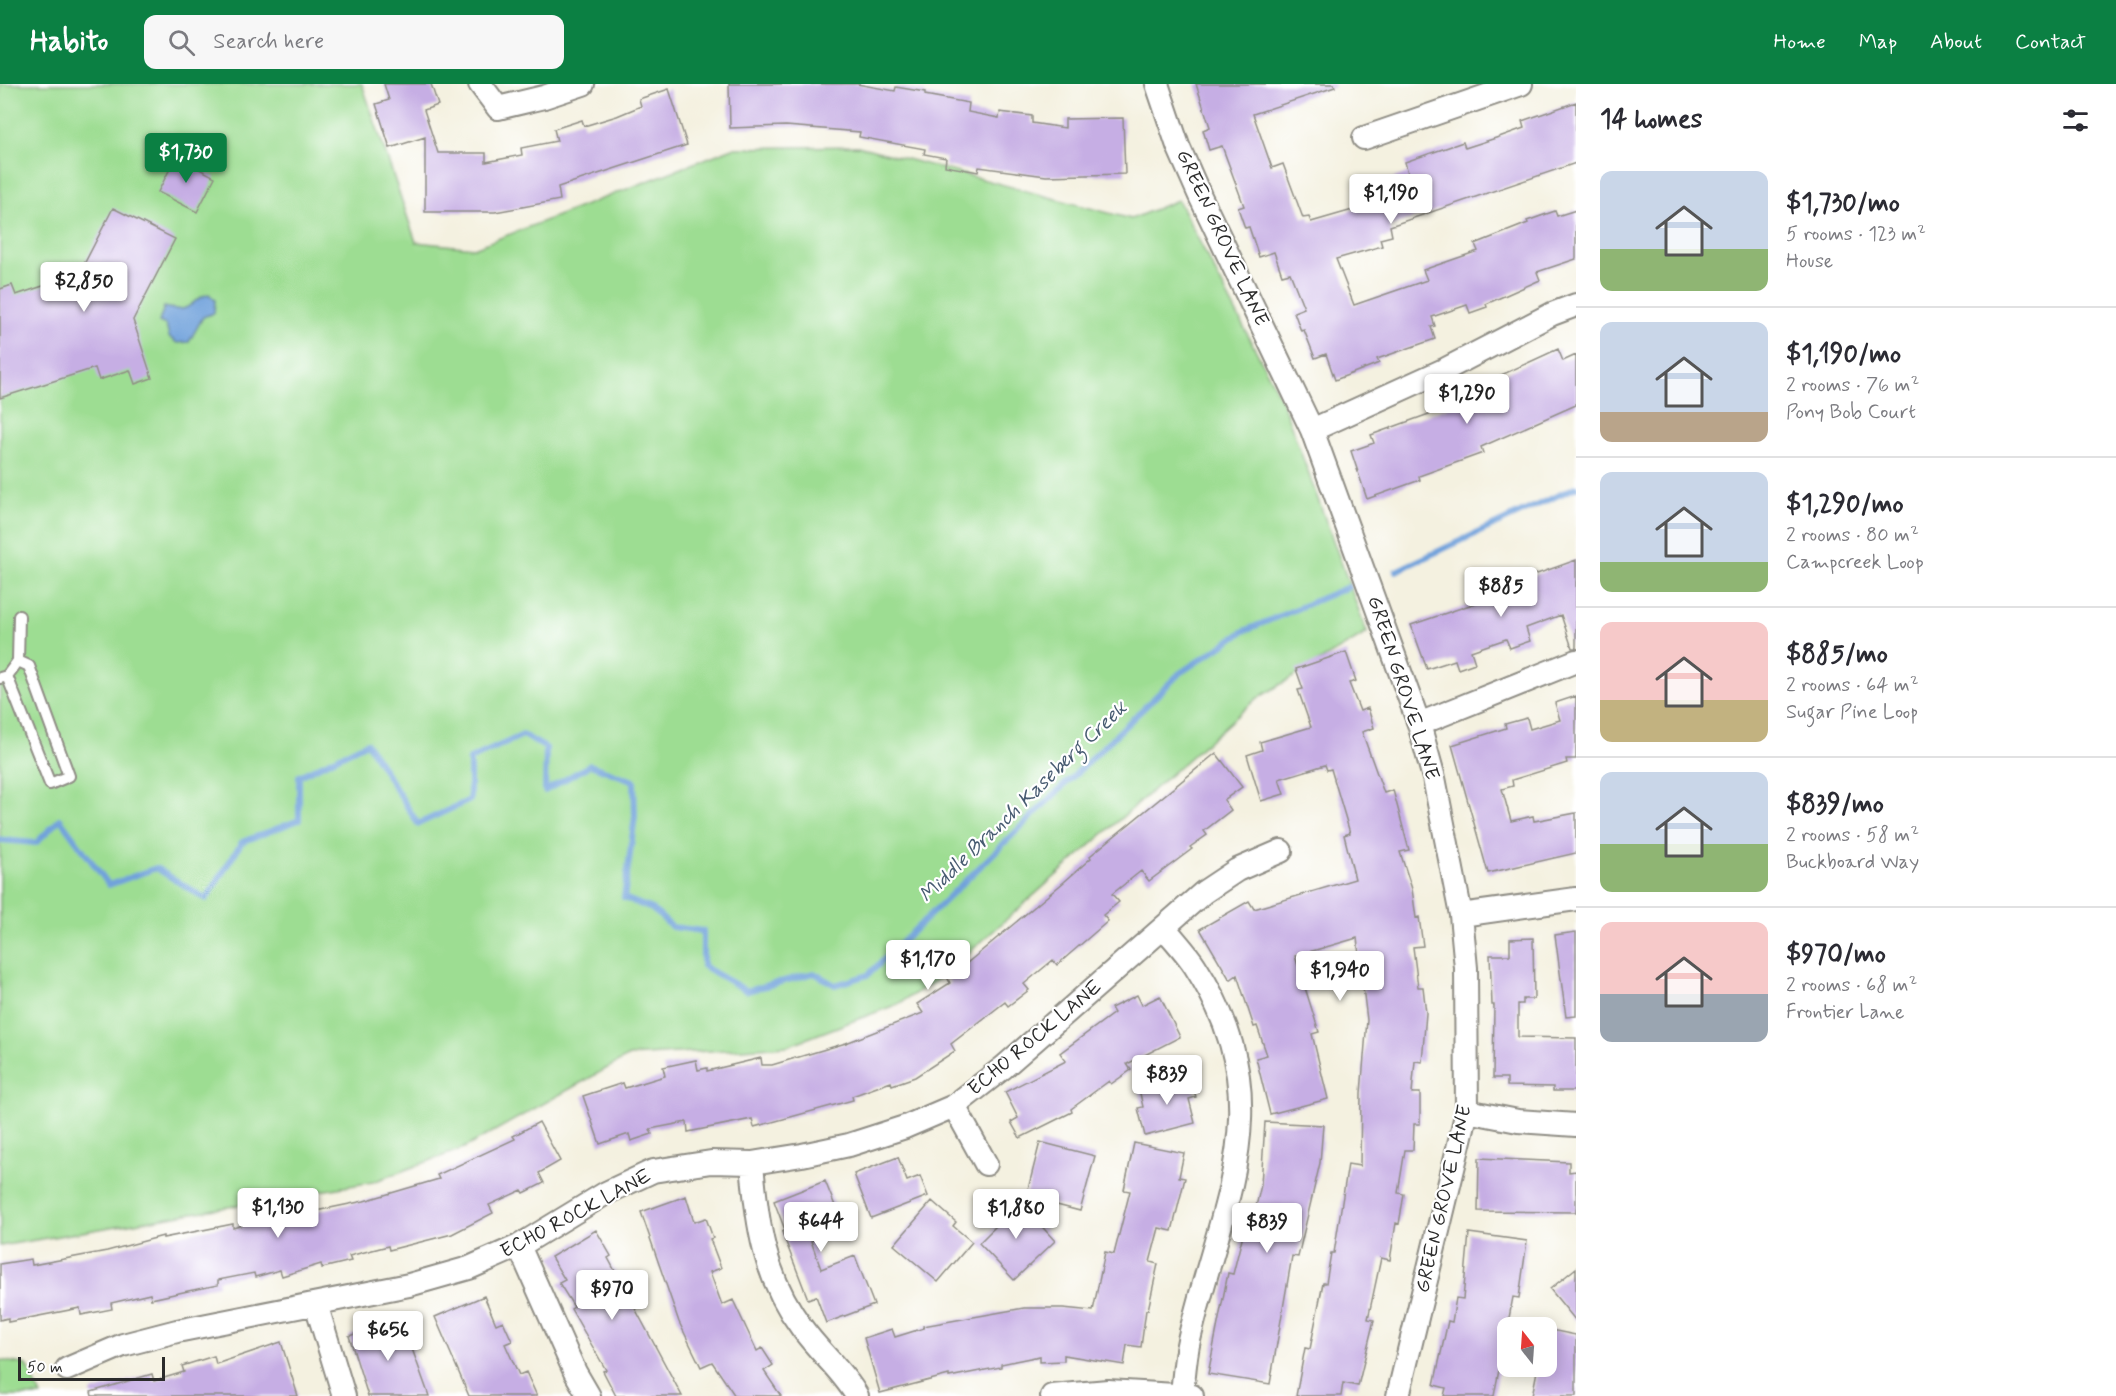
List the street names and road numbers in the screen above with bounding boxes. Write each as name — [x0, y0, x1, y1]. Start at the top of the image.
street label: GREEN GROVE LANE — [1169, 145, 1275, 331]
street label: GREEN GROVE LANE — [1360, 592, 1446, 784]
street label: ECHO ROCK LANE — [962, 974, 1108, 1102]
street label: GREEN GROVE LANE — [1409, 1102, 1479, 1296]
street label: ECHO ROCK LANE — [496, 1163, 656, 1265]

